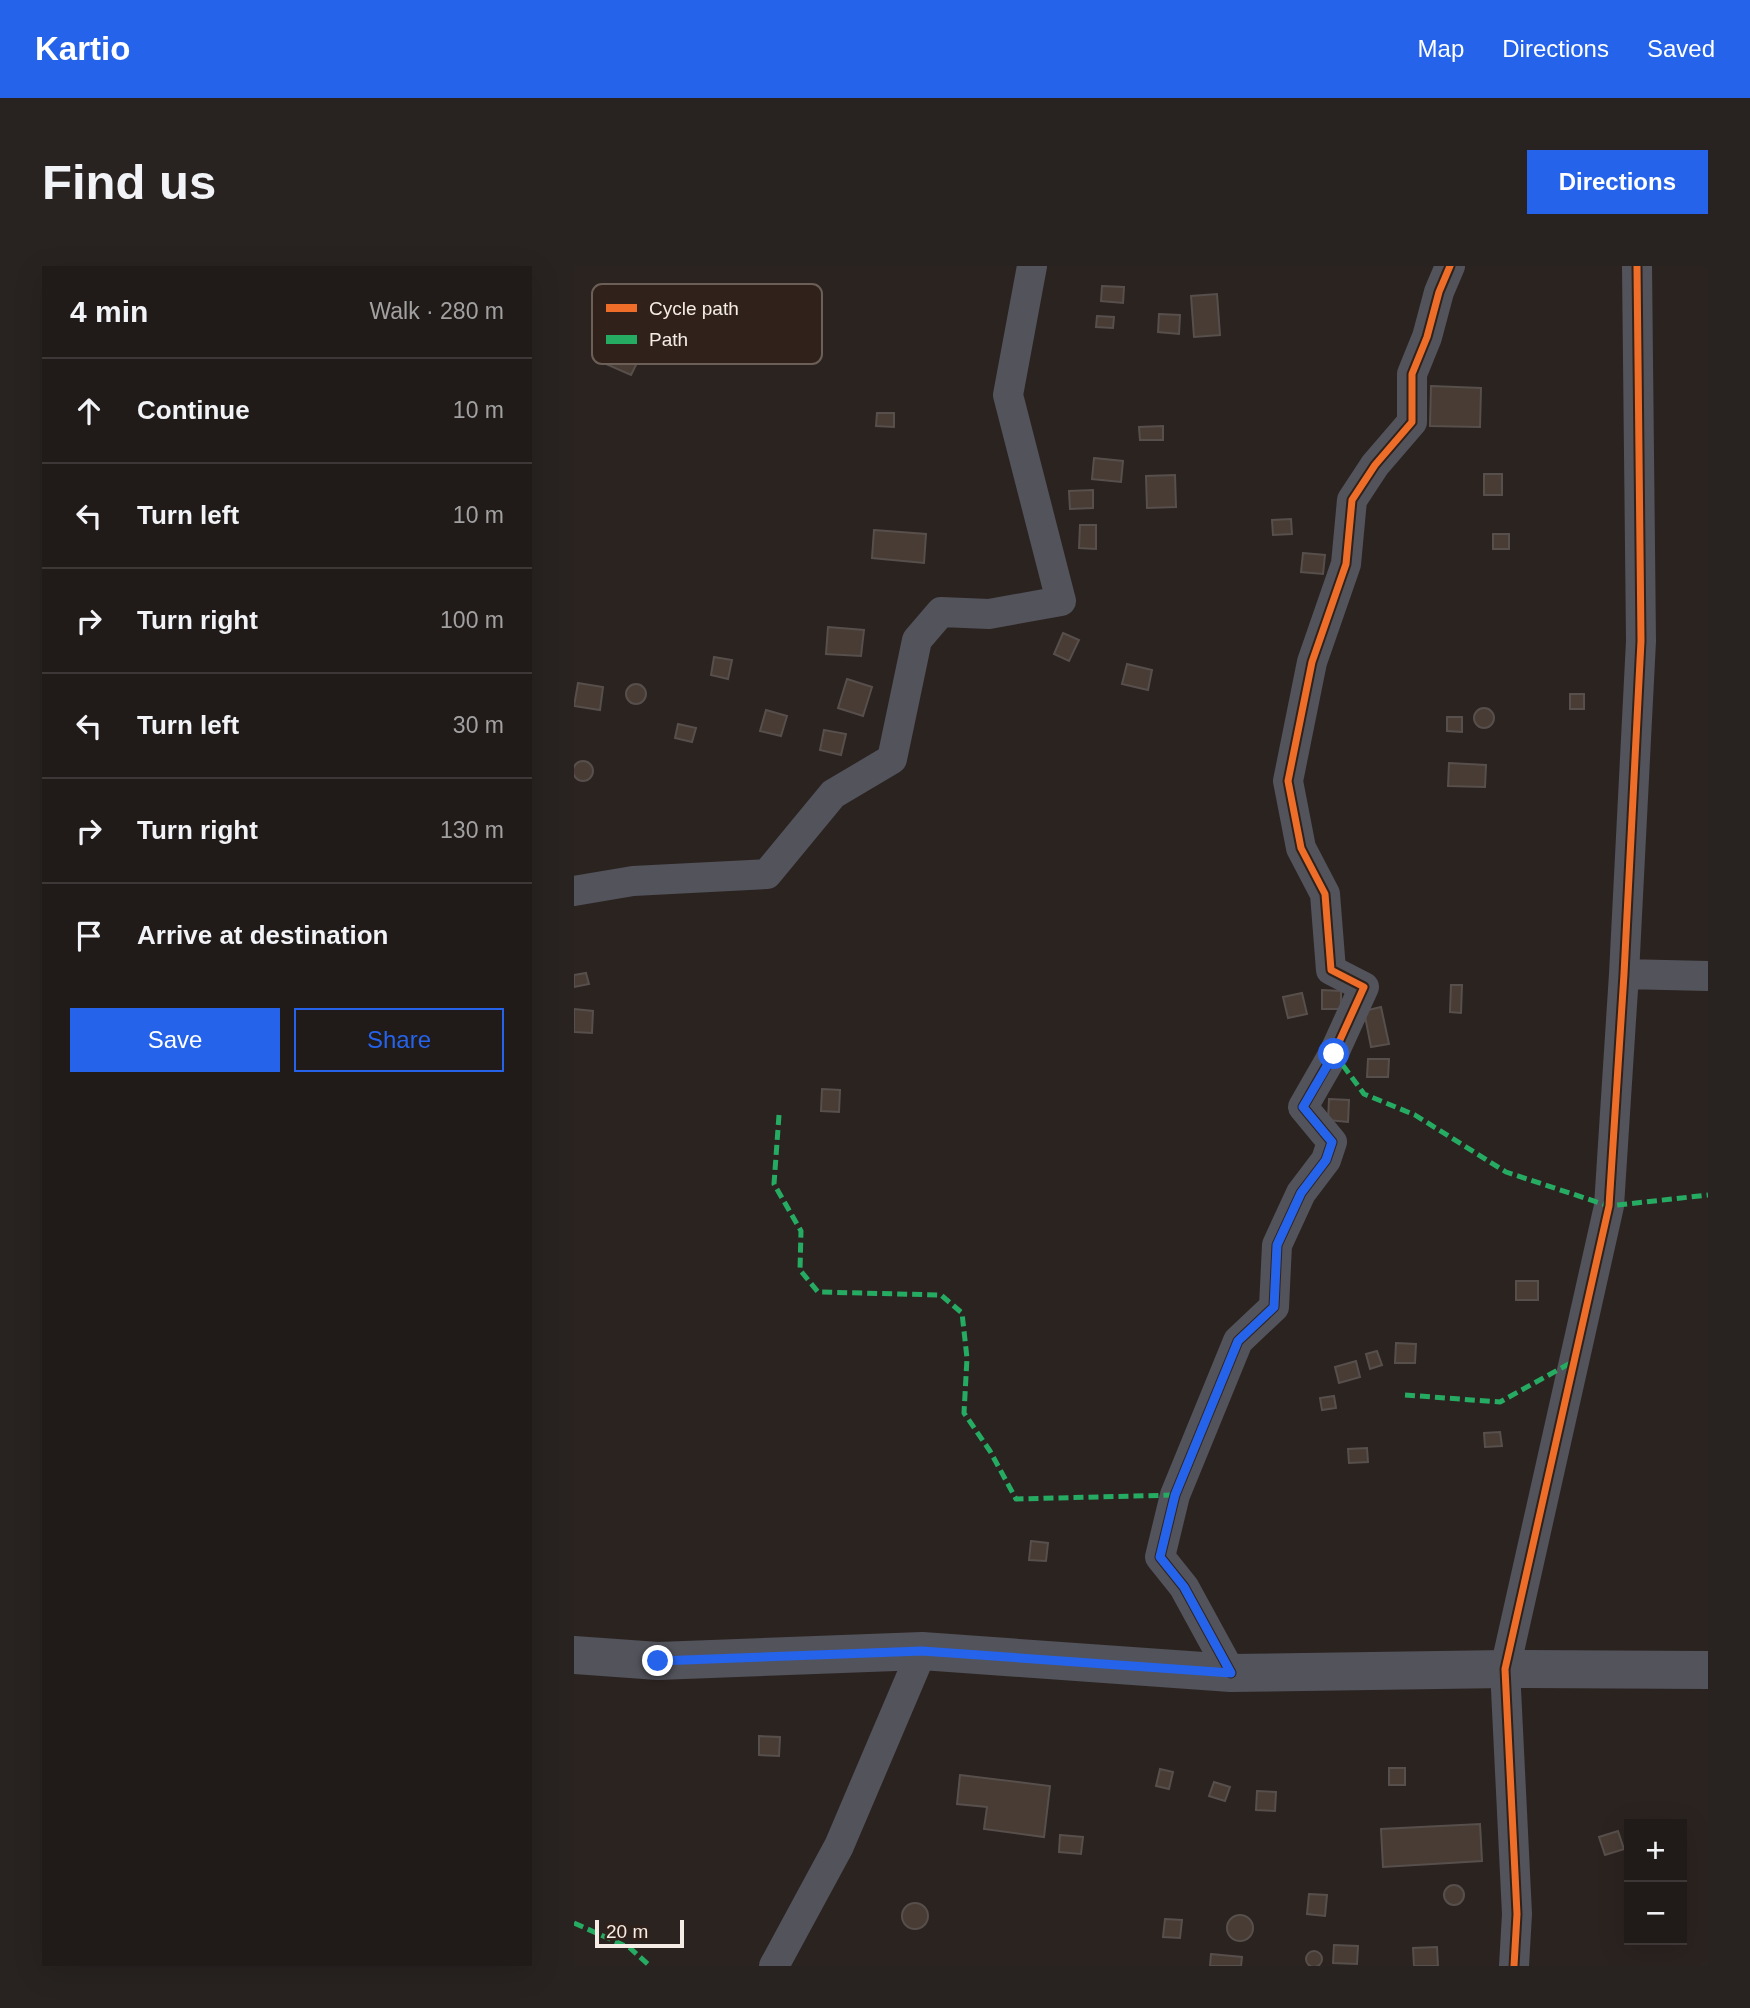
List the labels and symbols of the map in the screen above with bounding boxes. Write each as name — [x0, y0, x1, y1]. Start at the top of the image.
legend — [592, 284, 822, 364]
text: Cycle path — [649, 298, 739, 319]
text: Path — [649, 329, 688, 350]
route start — [1318, 1038, 1349, 1069]
route end — [642, 1645, 673, 1676]
scale bar — [595, 1917, 684, 1949]

